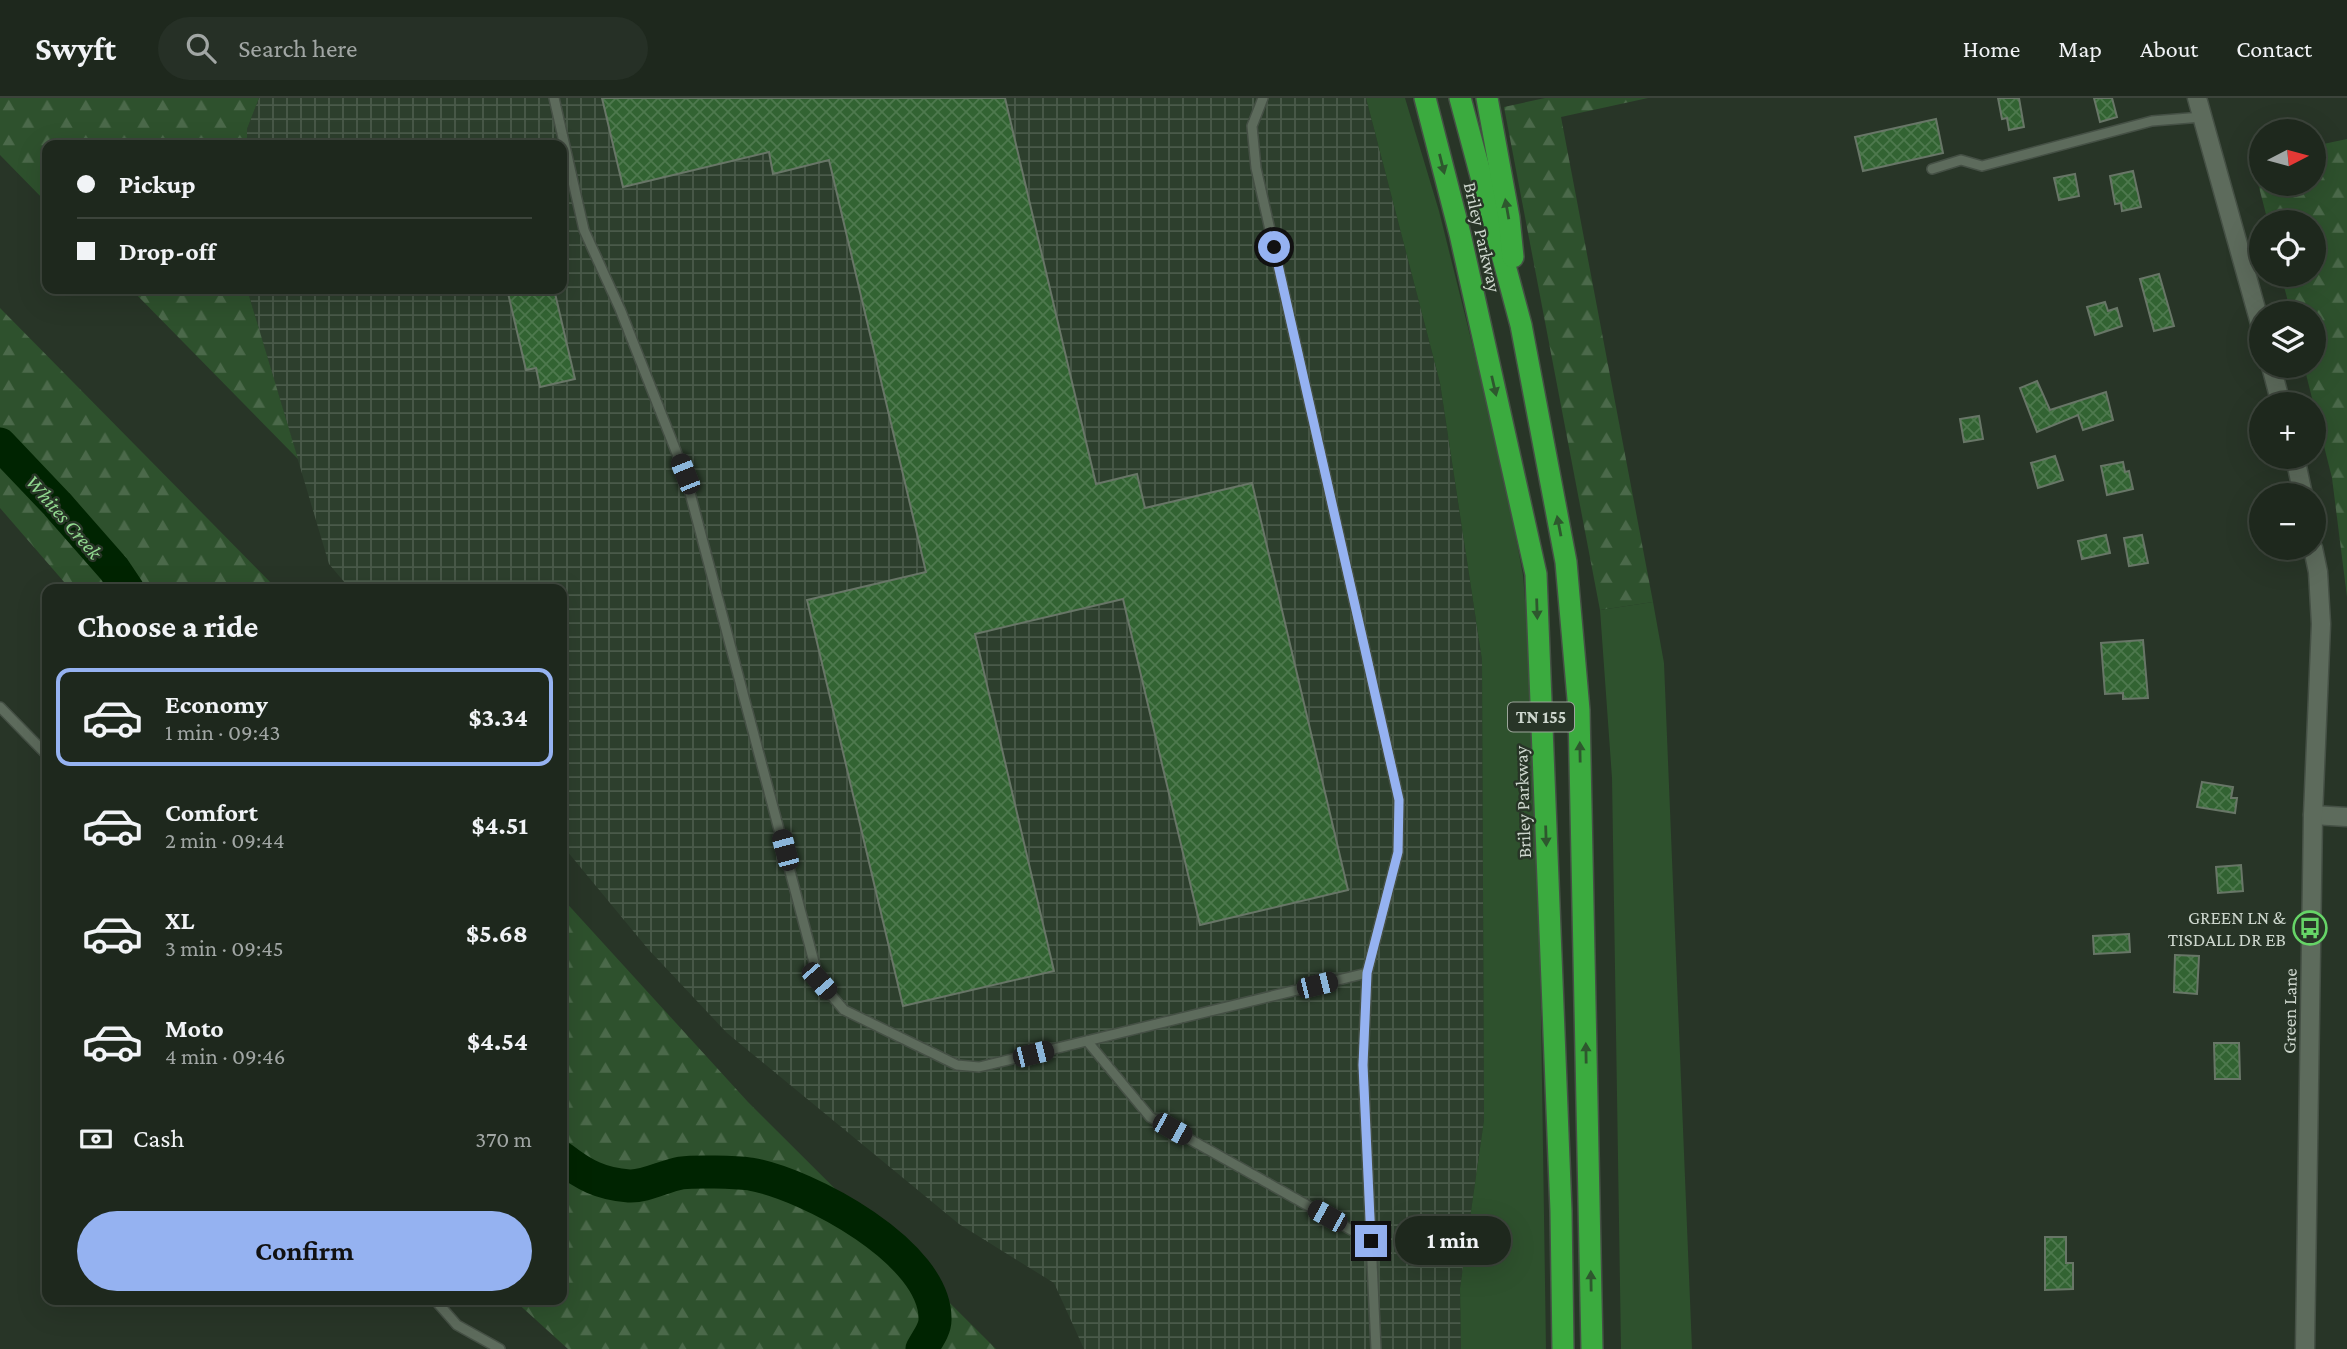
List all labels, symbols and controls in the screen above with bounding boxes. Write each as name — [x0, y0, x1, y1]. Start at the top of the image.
search box — [158, 17, 648, 80]
icon: search — [182, 29, 220, 67]
text: Swyft — [35, 30, 116, 67]
text: Search here — [238, 34, 357, 63]
text: Home — [1963, 35, 2020, 62]
text: Map — [2058, 35, 2102, 62]
text: About — [2140, 35, 2198, 62]
text: Contact — [2236, 35, 2312, 62]
north arrow — [2249, 119, 2326, 196]
map controls — [2249, 119, 2326, 560]
one-way arrow — [1437, 153, 1448, 175]
text: Pickup — [119, 170, 196, 199]
street label: Briley Parkway — [1460, 180, 1505, 295]
one-way arrow — [1501, 198, 1512, 220]
button: locate — [2249, 210, 2326, 287]
route start — [1258, 231, 1290, 263]
text: Drop-off — [119, 237, 216, 266]
button: layers — [2249, 301, 2326, 378]
one-way arrow — [1488, 375, 1499, 397]
button: + — [2249, 392, 2326, 469]
car — [668, 451, 703, 497]
water label: Whites Creek — [21, 470, 108, 565]
button: − — [2249, 483, 2326, 560]
one-way arrow — [1553, 515, 1564, 537]
one-way arrow — [1531, 598, 1543, 620]
text: Choose a ride — [77, 608, 258, 644]
icon: car — [81, 686, 144, 749]
text: Economy — [165, 690, 268, 719]
road number: TN 155 — [1508, 702, 1574, 732]
text: $3.34 — [468, 703, 528, 732]
text: 1 min · 09:43 — [165, 719, 280, 745]
one-way arrow — [1574, 741, 1586, 763]
street label: Briley Parkway — [1510, 745, 1535, 859]
icon: car — [81, 794, 144, 857]
text: Comfort — [165, 798, 258, 827]
text: $4.51 — [471, 811, 528, 840]
one-way arrow — [1541, 825, 1552, 847]
text: 2 min · 09:44 — [165, 827, 285, 853]
car — [770, 827, 801, 873]
icon: car — [81, 902, 144, 965]
text: XL — [165, 906, 194, 935]
place label: GREEN LN & TISDALL DR EB — [2168, 907, 2287, 950]
bus stop icon: GREEN LN & TISDALL DR EB — [2291, 909, 2329, 947]
text: $5.68 — [466, 919, 528, 948]
text: 3 min · 09:45 — [165, 935, 284, 961]
car — [798, 958, 841, 1004]
street label: Green Lane — [2278, 968, 2301, 1054]
car — [1295, 970, 1340, 1000]
icon: car — [81, 1010, 144, 1073]
text: Moto — [165, 1014, 224, 1043]
text: $4.54 — [467, 1027, 528, 1056]
car — [1011, 1039, 1056, 1069]
one-way arrow — [1581, 1042, 1592, 1064]
text: 4 min · 09:46 — [165, 1043, 285, 1069]
car — [1149, 1110, 1196, 1148]
icon: cash — [77, 1120, 115, 1158]
text: Cash — [133, 1124, 184, 1153]
text: 370 m — [475, 1126, 532, 1152]
car — [1304, 1197, 1351, 1235]
button: Confirm — [77, 1211, 532, 1291]
callout: 1 min — [1396, 1216, 1511, 1266]
route end — [1355, 1225, 1387, 1257]
text: 1 min — [1427, 1227, 1479, 1253]
one-way arrow — [1585, 1270, 1597, 1292]

